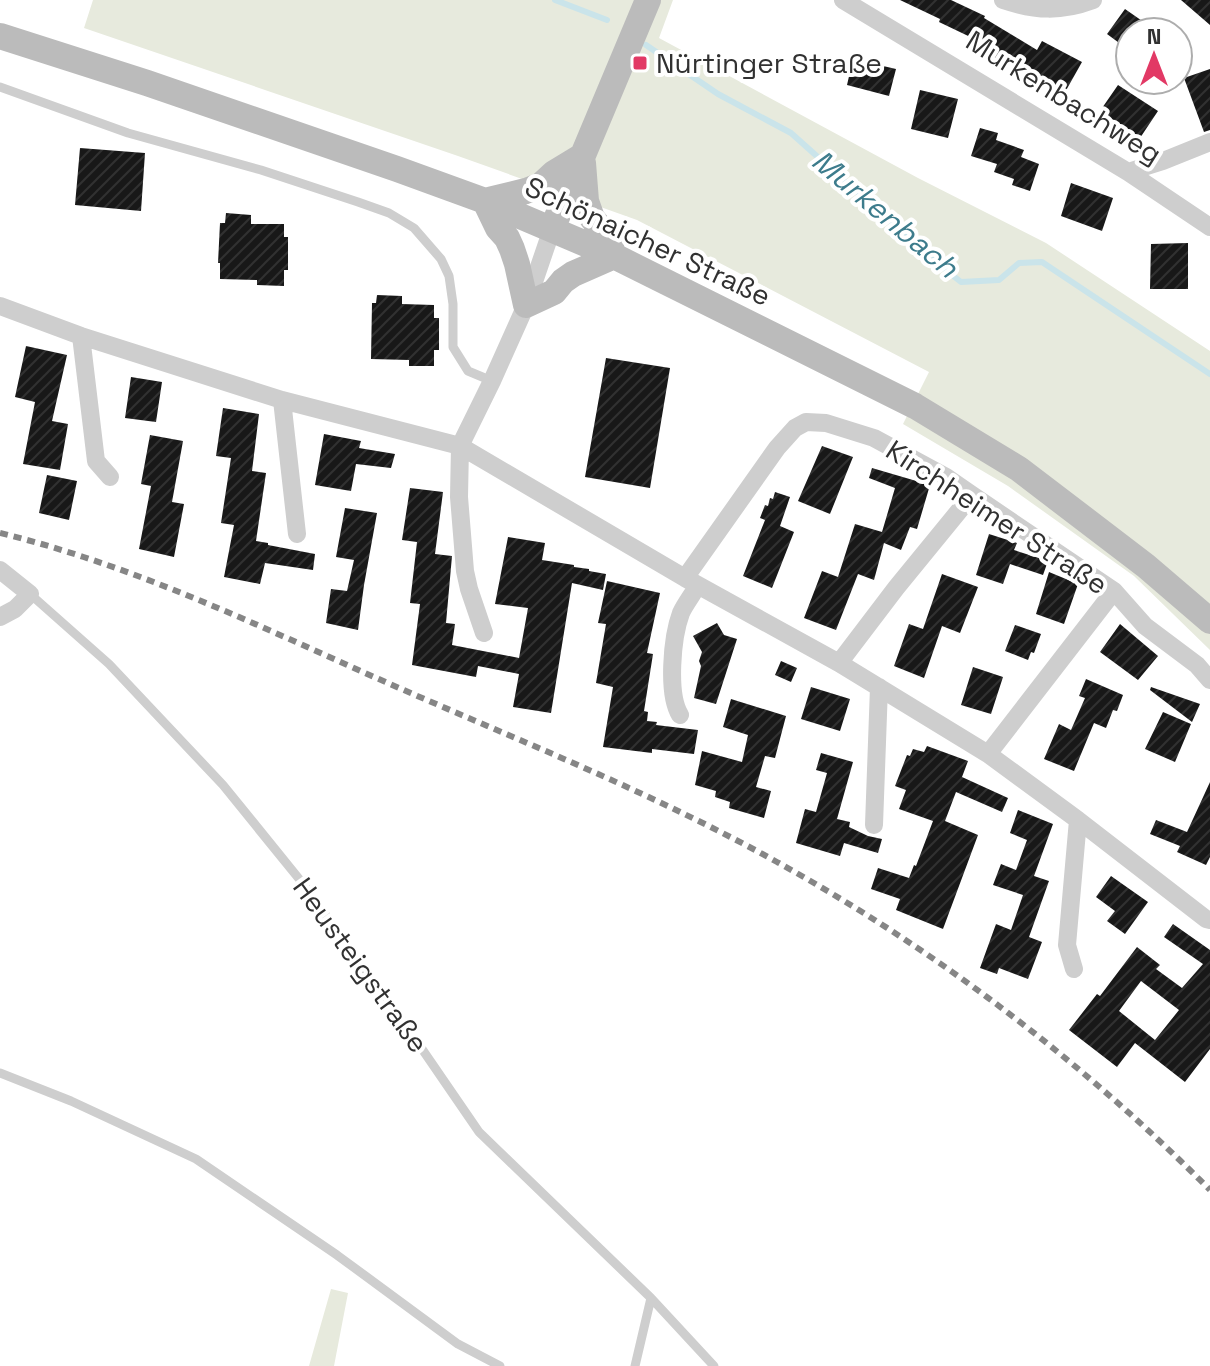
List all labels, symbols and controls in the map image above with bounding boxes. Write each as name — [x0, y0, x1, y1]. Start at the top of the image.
north arrow — [1114, 16, 1194, 96]
street label: Murkenbachweg — [959, 22, 1169, 172]
text: N — [1147, 22, 1161, 50]
place label: Nürtinger Straße — [656, 45, 882, 81]
marker: Nürtinger Straße — [631, 54, 649, 72]
water label: Murkenbach — [804, 141, 967, 287]
street label: Schönaicher Straße — [519, 168, 777, 314]
street label: Kirchheimer Straße — [879, 432, 1115, 602]
street label: Heusteigstraße — [285, 870, 437, 1060]

